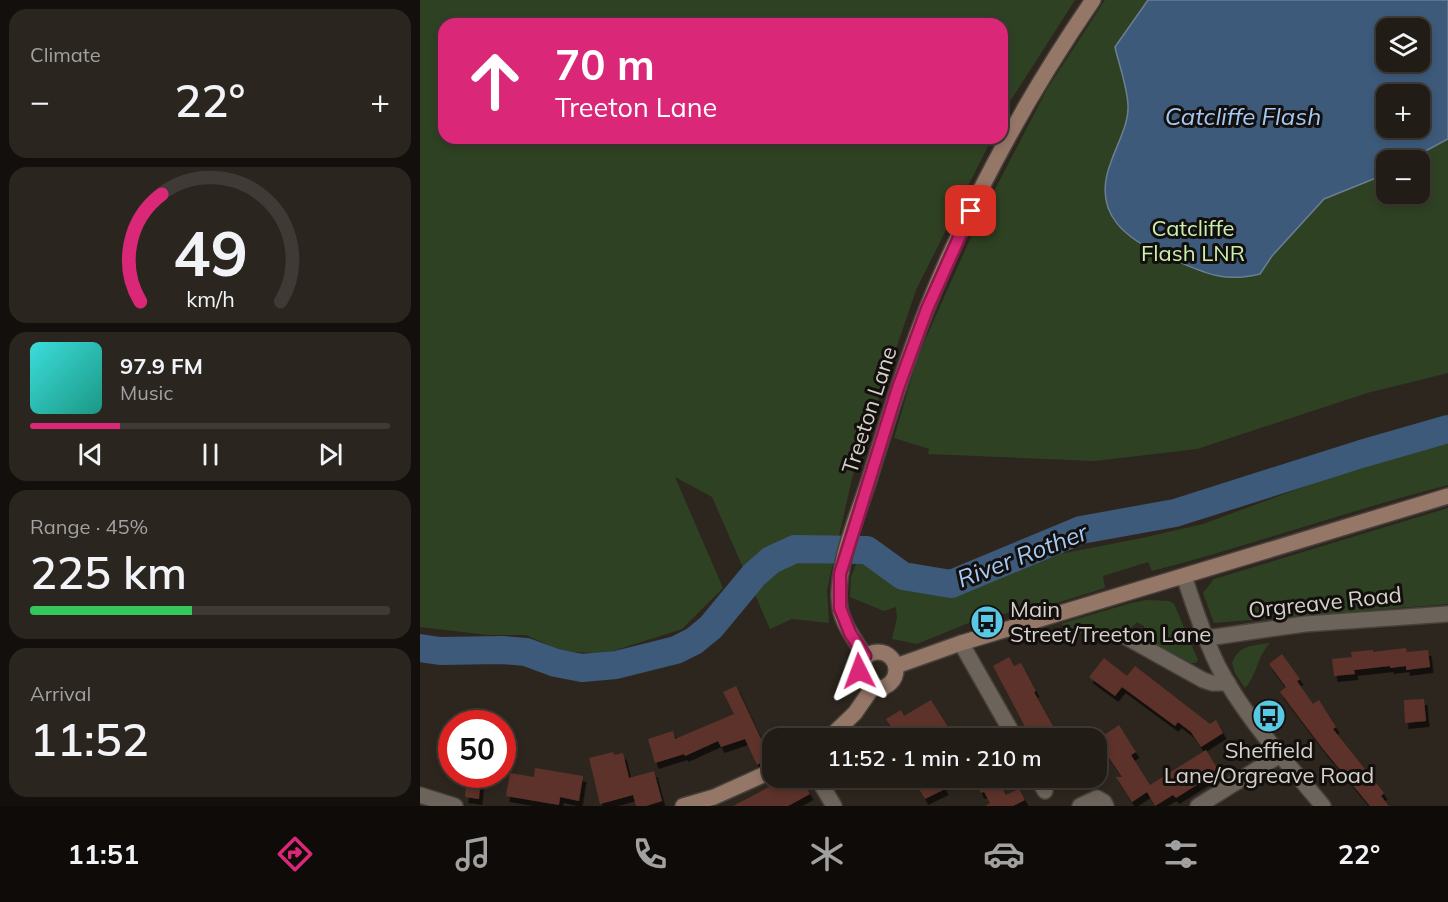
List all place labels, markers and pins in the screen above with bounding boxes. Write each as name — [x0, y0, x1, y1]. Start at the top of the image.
pin — [945, 185, 996, 236]
place label: Main Street/Treeton Lane — [1010, 595, 1211, 648]
bus stop icon: Main Street/Treeton Lane — [969, 604, 1005, 640]
bus stop icon: Sheffield Lane/Orgreave Road — [1251, 698, 1287, 734]
place label: Sheffield Lane/Orgreave Road — [1164, 736, 1374, 789]

